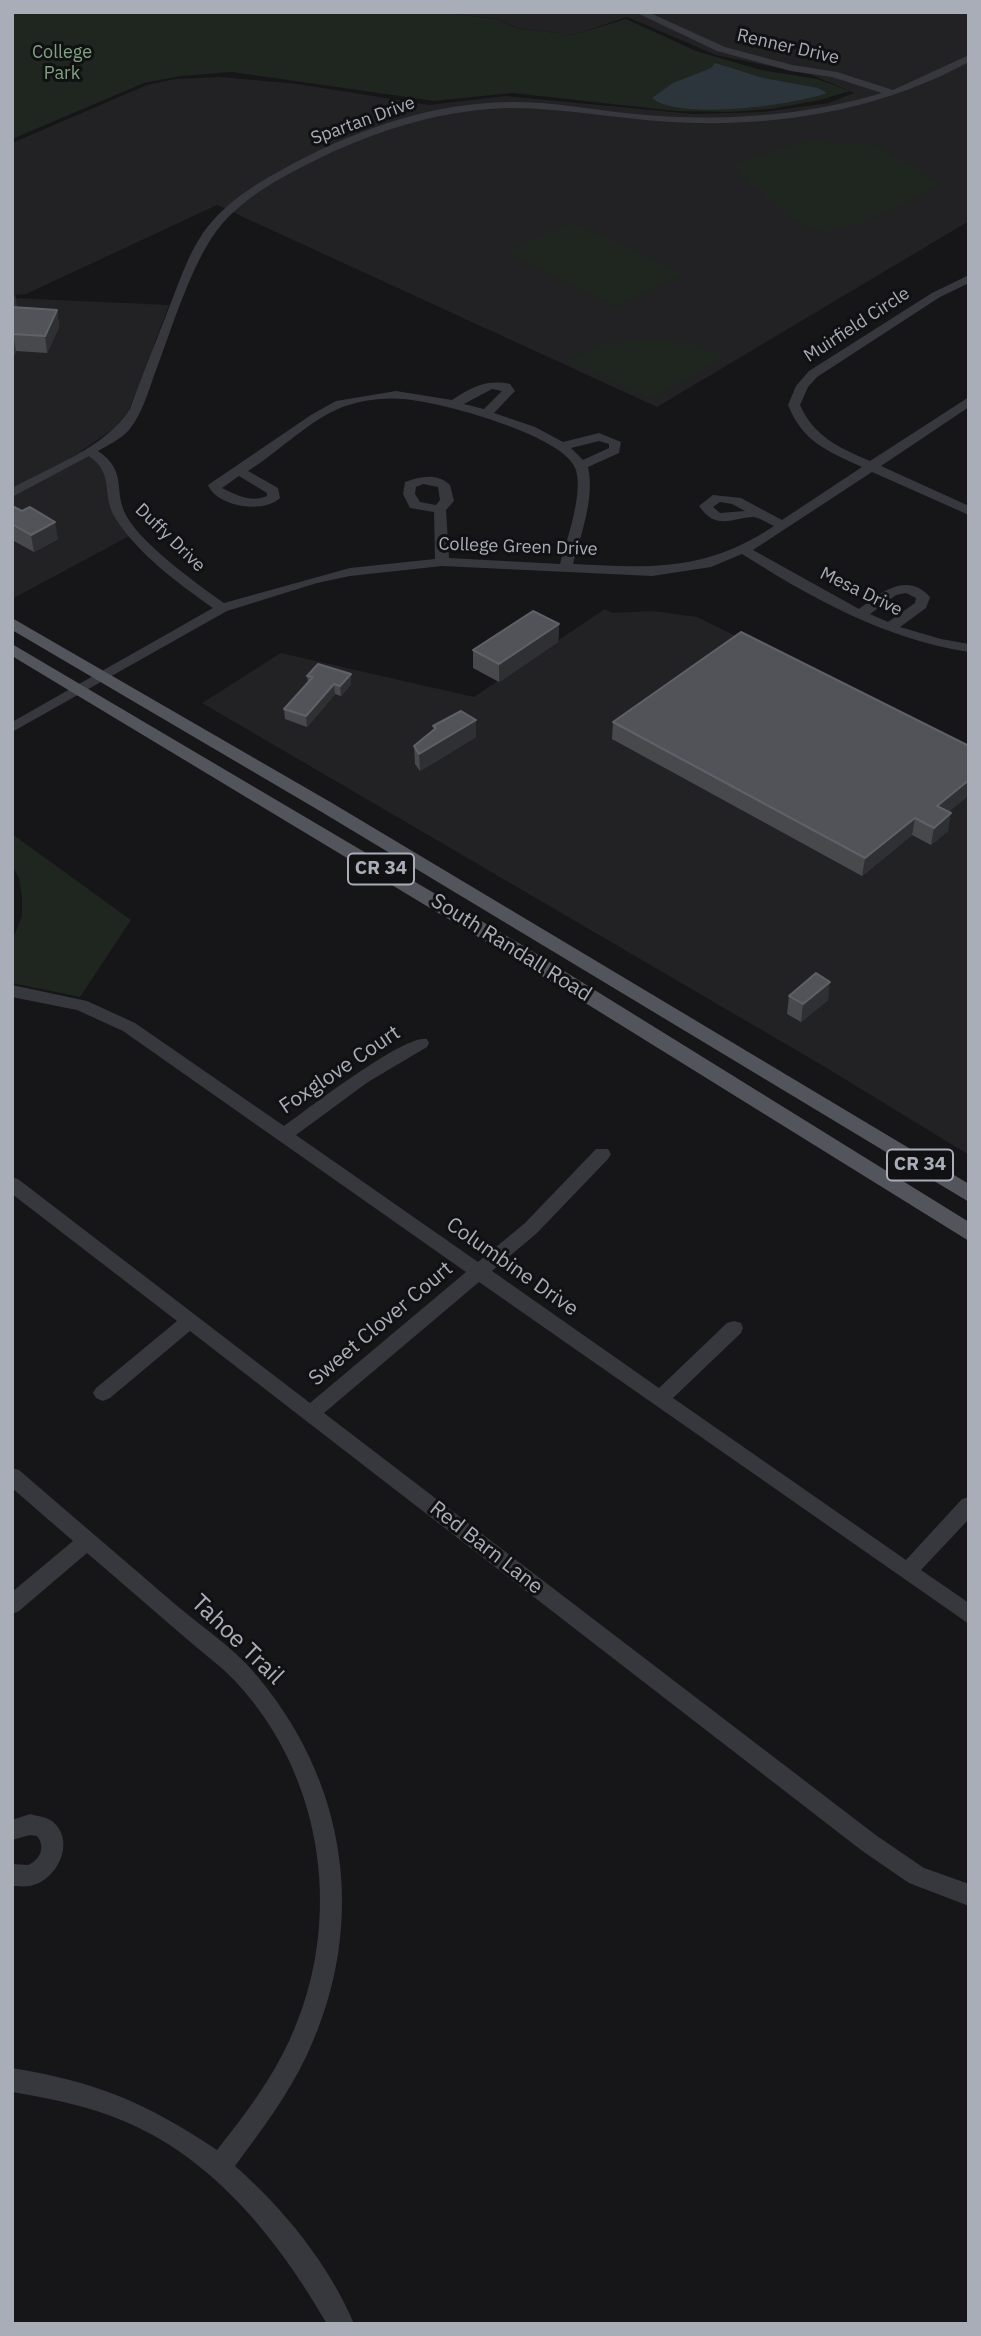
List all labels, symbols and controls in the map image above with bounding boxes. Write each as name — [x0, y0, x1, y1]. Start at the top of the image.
street label: Renner Drive — [735, 25, 841, 69]
park label: College Park — [32, 42, 92, 84]
street label: Spartan Drive — [308, 92, 418, 150]
street label: Muirfield Circle — [800, 283, 914, 367]
street label: Duffy Drive — [130, 499, 210, 577]
street label: College Green Drive — [438, 533, 598, 561]
street label: Mesa Drive — [816, 563, 906, 621]
road number: CR 34 — [348, 854, 414, 884]
street label: South Randall Road — [426, 888, 596, 1008]
street label: Foxglove Court — [275, 1020, 405, 1120]
road number: CR 34 — [887, 1149, 953, 1180]
street label: Columbine Drive — [441, 1212, 583, 1322]
street label: Sweet Clover Court — [304, 1256, 458, 1392]
street label: Red Barn Lane — [424, 1496, 548, 1600]
street label: Tahoe Trail — [185, 1589, 289, 1691]

